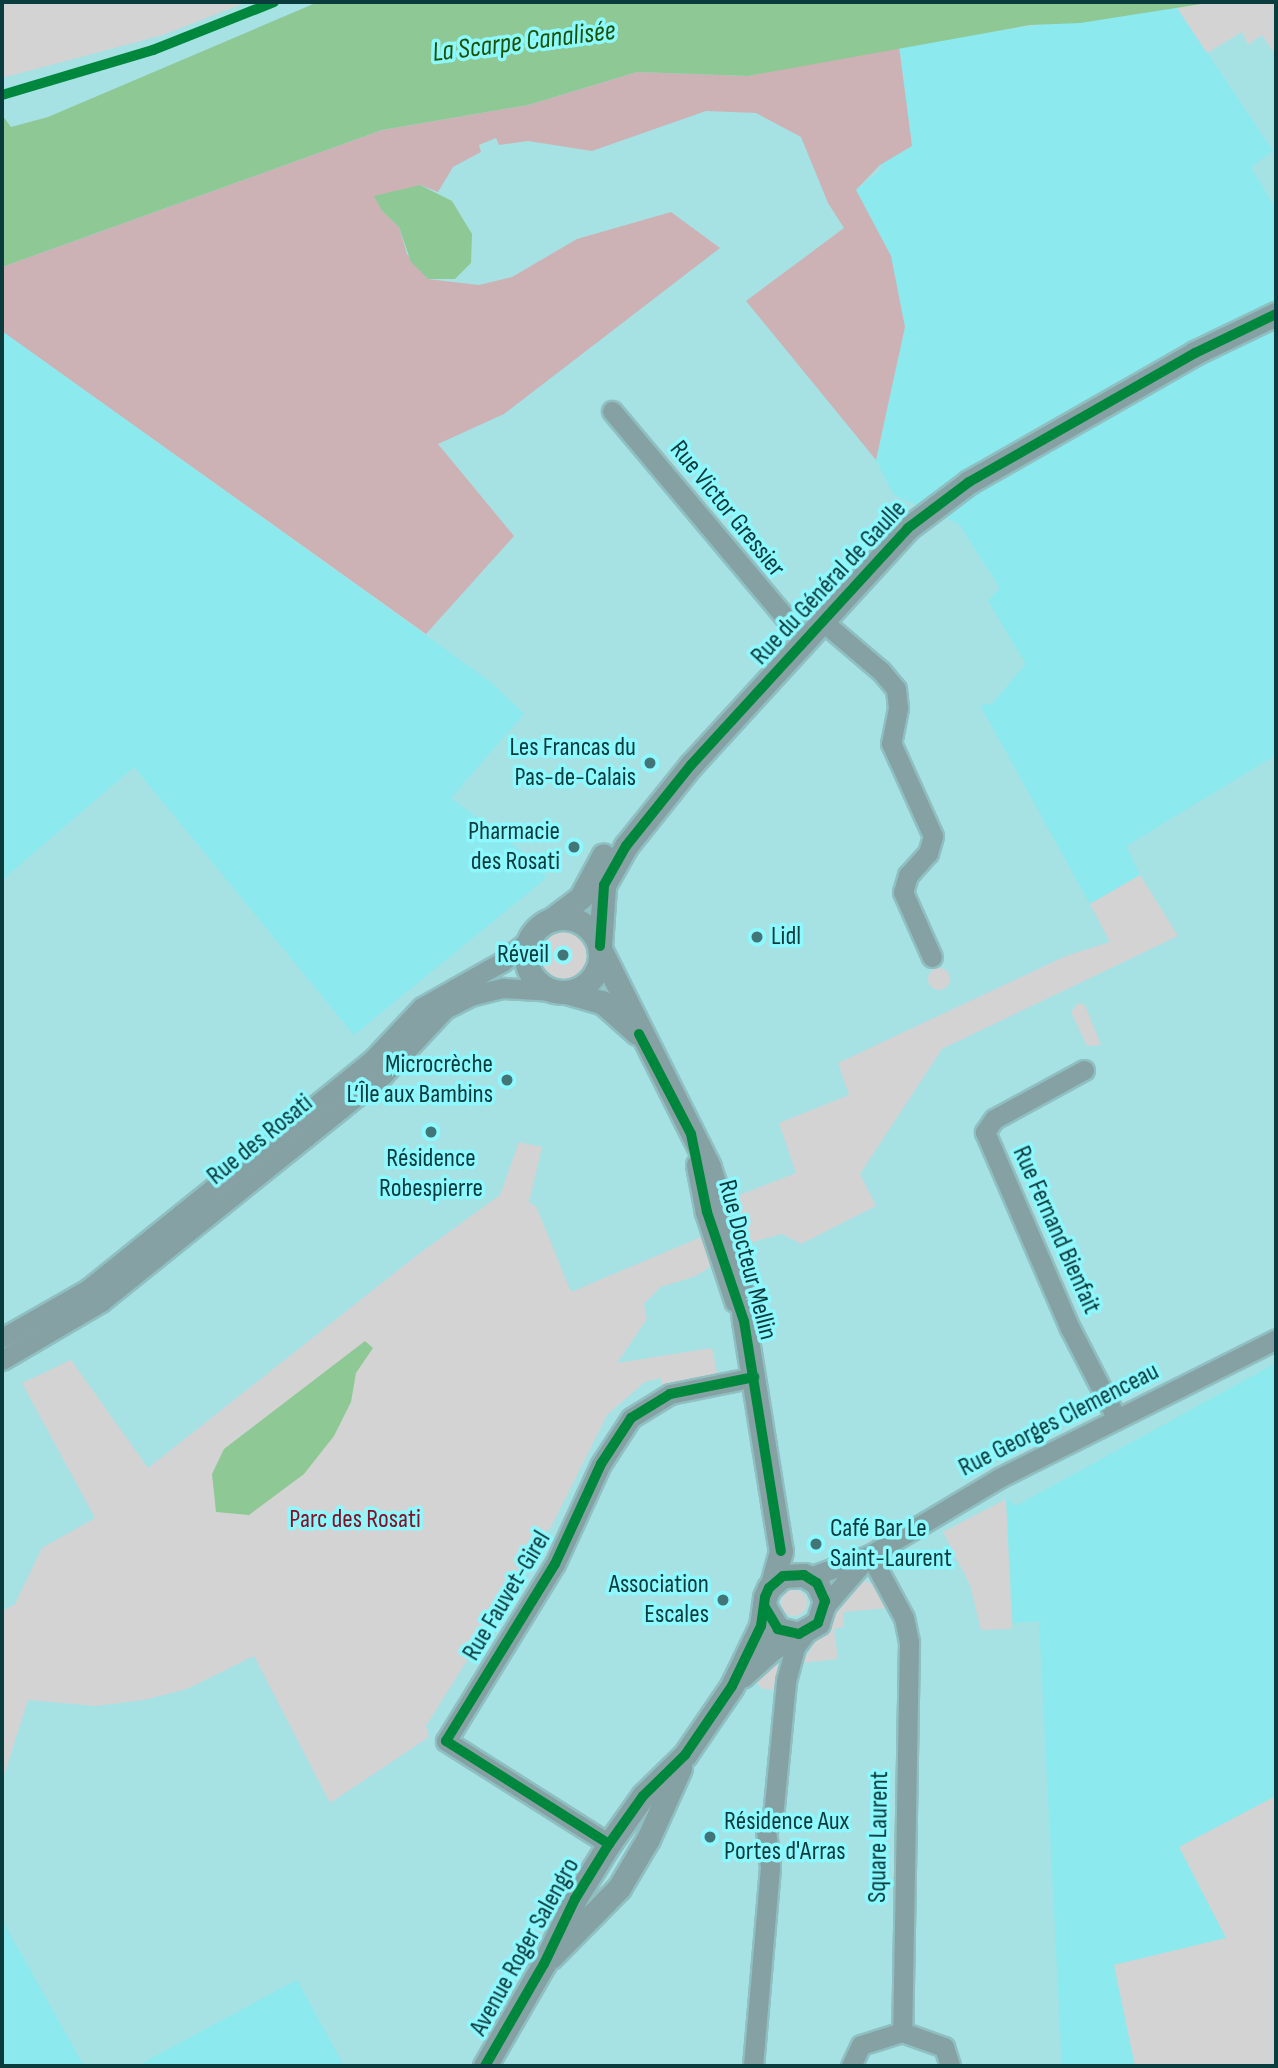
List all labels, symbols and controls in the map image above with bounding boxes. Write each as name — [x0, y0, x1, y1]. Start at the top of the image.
water label: La Scarpe Canalisée — [431, 14, 617, 70]
street label: Rue Victor Gressier — [663, 435, 791, 583]
street label: Rue du Général de Gaulle — [745, 494, 913, 672]
place label: Les Francas du Pas-de-Calais — [509, 732, 636, 794]
marker: Les Francas du Pas-de-Calais — [642, 755, 658, 771]
place label: Pharmacie des Rosati — [468, 816, 560, 878]
marker: Pharmacie des Rosati — [566, 839, 582, 855]
place label: Lidl — [771, 921, 801, 953]
marker: Lidl — [749, 929, 765, 945]
place label: Réveil — [497, 939, 549, 971]
marker: Réveil — [555, 947, 571, 963]
place label: Microcrèche L’Île aux Bambins — [347, 1049, 493, 1110]
marker: Microcrèche L’Île aux Bambins — [499, 1072, 515, 1088]
street label: Rue des Rosati — [201, 1088, 319, 1192]
marker: Résidence Robespierre — [423, 1124, 439, 1140]
street label: Rue Fernand Bienfait — [1005, 1141, 1107, 1319]
place label: Résidence Robespierre — [379, 1143, 483, 1204]
street label: Rue Docteur Mellin — [711, 1177, 783, 1343]
street label: Rue Georges Clemenceau — [954, 1356, 1164, 1484]
park label: Parc des Rosati — [289, 1504, 421, 1536]
place label: Café Bar Le Saint-Laurent — [830, 1513, 952, 1574]
street label: Rue Fauvet-Girel — [456, 1526, 558, 1666]
marker: Café Bar Le Saint-Laurent — [808, 1536, 824, 1552]
place label: Association Escales — [609, 1569, 709, 1630]
marker: Association Escales — [715, 1592, 731, 1608]
street label: Square Laurent — [862, 1771, 896, 1903]
place label: Résidence Aux Portes d'Arras — [724, 1806, 849, 1868]
marker: Résidence Aux Portes d'Arras — [702, 1829, 718, 1845]
street label: Avenue Roger Salengro — [463, 1853, 587, 2041]

